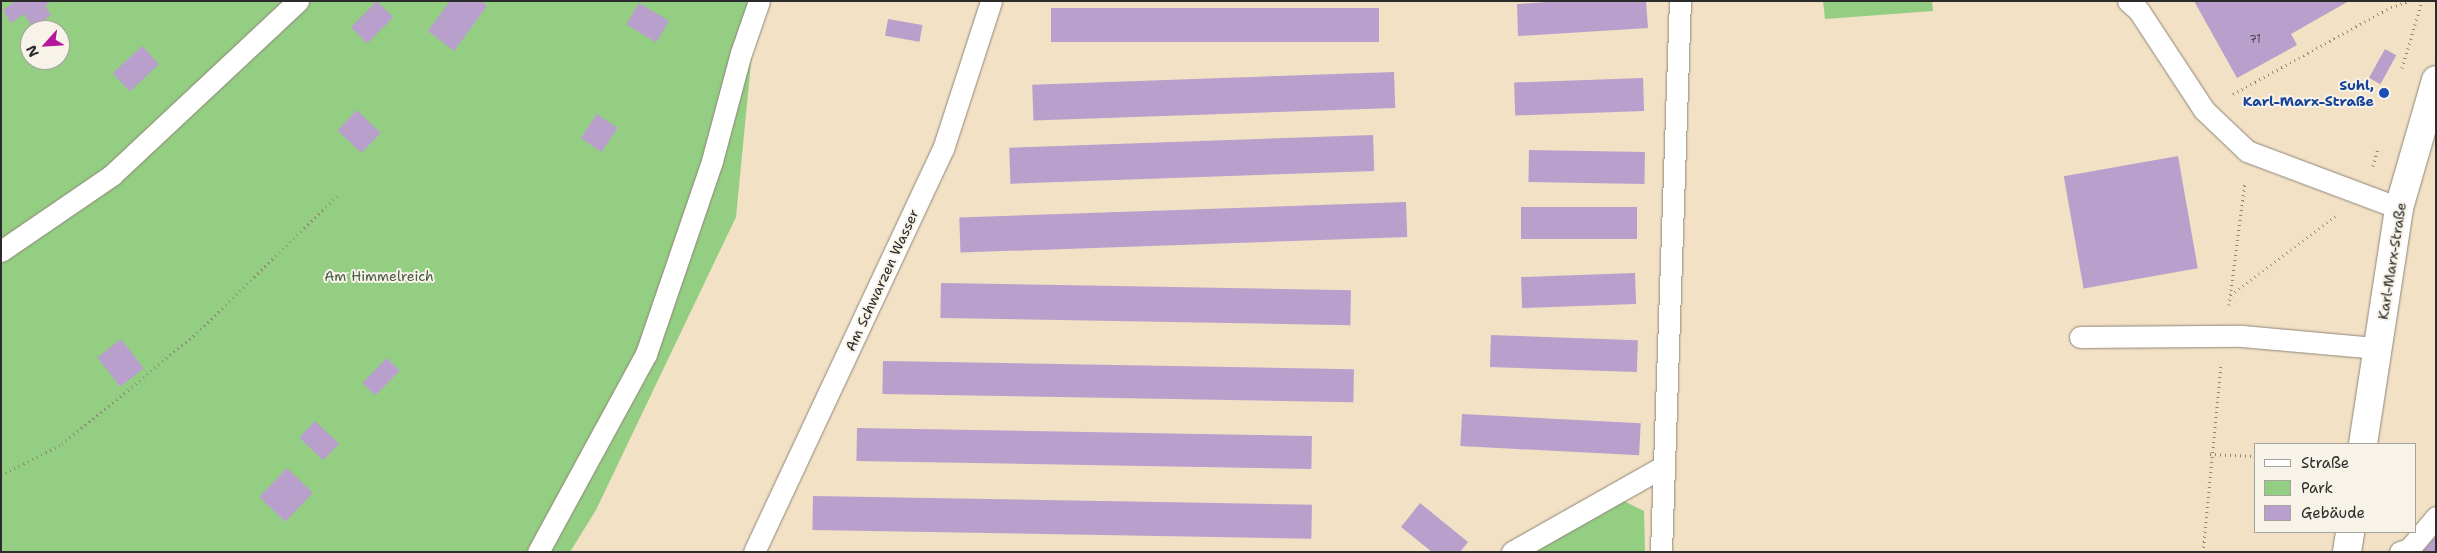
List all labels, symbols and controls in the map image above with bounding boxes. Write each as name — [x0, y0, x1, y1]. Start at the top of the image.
north arrow — [20, 20, 70, 70]
house number: 71 — [2249, 33, 2261, 47]
text: N — [22, 42, 43, 60]
place label: Suhl, Karl-Marx-Straße — [2243, 77, 2374, 110]
marker: Suhl, Karl-Marx-Straße — [2378, 87, 2390, 99]
street label: Karl-Marx-Straße — [2374, 201, 2410, 321]
street label: Am Schwarzen Wasser — [842, 206, 922, 354]
park label: Am Himmelreich — [324, 268, 434, 284]
legend — [2254, 443, 2417, 533]
text: Straße — [2301, 453, 2349, 473]
text: Park — [2301, 478, 2333, 498]
text: Gebäude — [2301, 503, 2365, 523]

